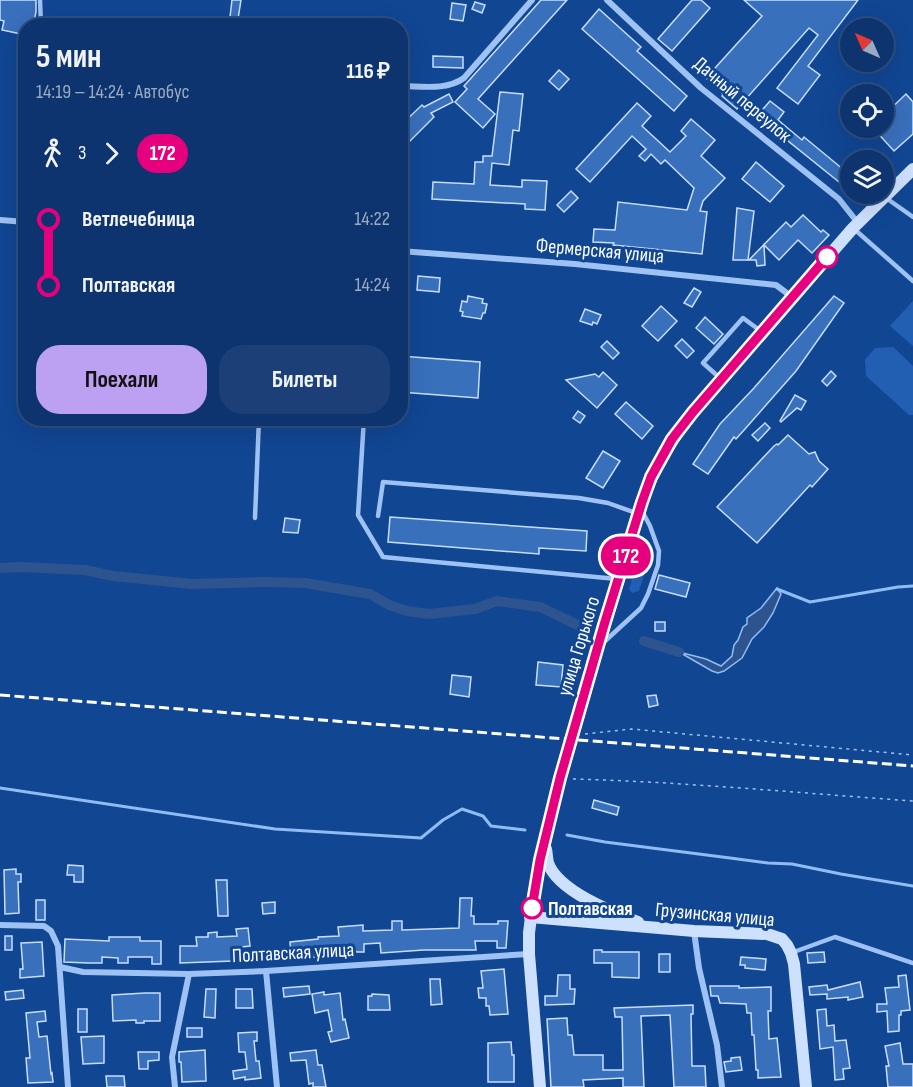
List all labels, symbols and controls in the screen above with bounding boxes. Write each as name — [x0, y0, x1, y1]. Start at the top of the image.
north arrow — [840, 18, 894, 72]
map controls — [840, 18, 894, 204]
text: 5 мин — [36, 37, 102, 77]
street label: Дачный переулок — [689, 52, 796, 148]
text: 116 ₽ — [346, 58, 390, 85]
text: 14:19 – 14:24 · Автобус — [36, 80, 190, 104]
button: locate — [840, 84, 894, 138]
icon: walk — [36, 137, 69, 170]
icon: forward — [95, 137, 128, 170]
text: 3 — [78, 141, 86, 165]
text: 172 — [149, 141, 176, 166]
button: layers — [840, 150, 894, 204]
text: Ветлечебница — [82, 206, 195, 233]
text: 14:22 — [354, 207, 390, 231]
street label: Фермерская улица — [535, 233, 665, 269]
unlabelled marker — [816, 246, 838, 268]
text: Полтавская — [82, 272, 175, 299]
text: 14:24 — [354, 273, 390, 297]
button: Поехали — [36, 345, 207, 414]
button: Билеты — [219, 345, 390, 414]
line badge: 172 — [592, 536, 660, 576]
text: 172 — [613, 544, 639, 569]
street label: улица Горького — [552, 594, 605, 699]
marker: Полтавская — [521, 897, 543, 919]
place label: Полтавская — [548, 897, 633, 921]
street label: Грузинская улица — [654, 898, 776, 932]
street label: Полтавская улица — [231, 938, 355, 968]

